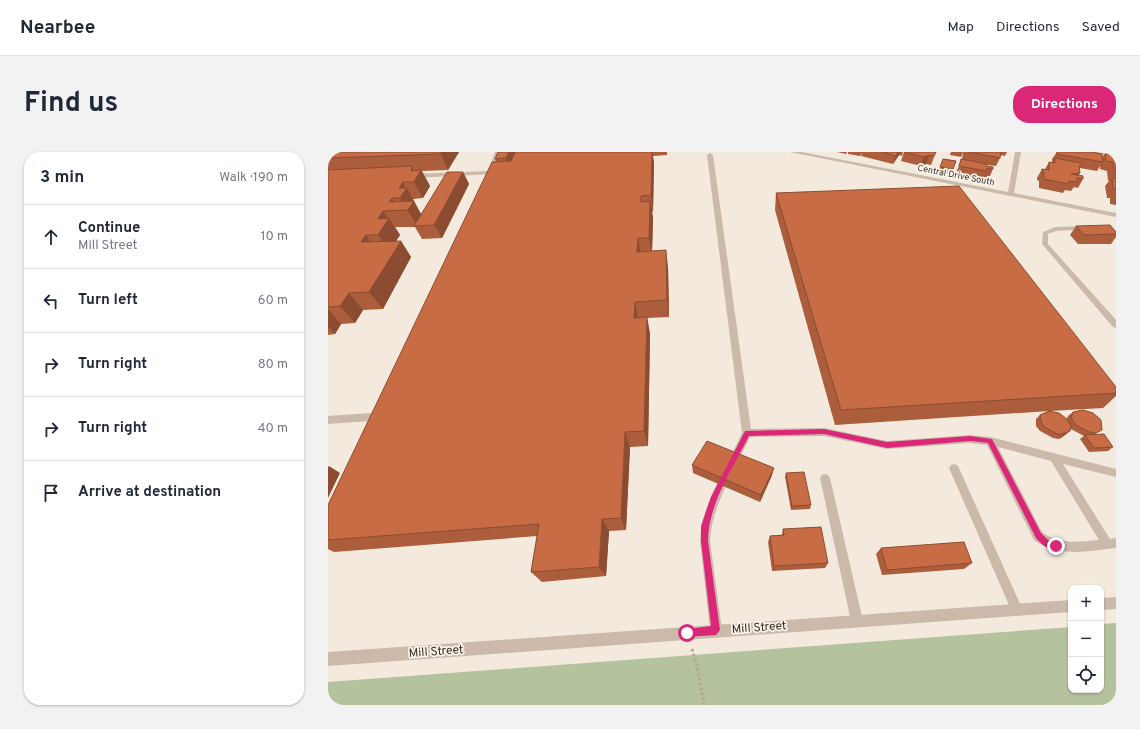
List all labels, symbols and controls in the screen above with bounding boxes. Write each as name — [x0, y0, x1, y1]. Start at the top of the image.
text: Nearbee — [20, 16, 95, 40]
text: Map — [948, 19, 974, 36]
text: Directions — [996, 19, 1060, 36]
text: Saved — [1082, 19, 1120, 36]
text: Find us — [24, 86, 118, 122]
button: Directions — [1013, 86, 1116, 123]
street label: Central Drive South — [916, 163, 995, 188]
text: 3 min — [40, 167, 84, 189]
text: Walk · 190 m — [219, 170, 288, 186]
text: Continue — [78, 219, 140, 238]
icon: ahead — [40, 226, 62, 248]
text: 10 m — [261, 229, 288, 245]
text: Mill Street — [78, 238, 137, 254]
icon: left — [40, 290, 62, 312]
text: Turn left — [78, 291, 138, 310]
text: 60 m — [258, 293, 288, 309]
icon: right — [40, 354, 62, 376]
text: Turn right — [78, 355, 147, 374]
text: 80 m — [258, 357, 288, 373]
icon: right — [40, 418, 62, 440]
text: Turn right — [78, 419, 147, 438]
text: 40 m — [258, 421, 288, 437]
icon: arrive — [40, 482, 62, 504]
text: Arrive at destination — [78, 483, 221, 502]
route end — [1047, 537, 1065, 555]
map controls — [1068, 585, 1104, 693]
button: + — [1068, 585, 1104, 621]
street label: Mill Street — [731, 618, 787, 638]
button: − — [1068, 621, 1104, 657]
route start — [678, 624, 696, 642]
street label: Mill Street — [408, 642, 464, 662]
button: locate — [1068, 657, 1104, 693]

